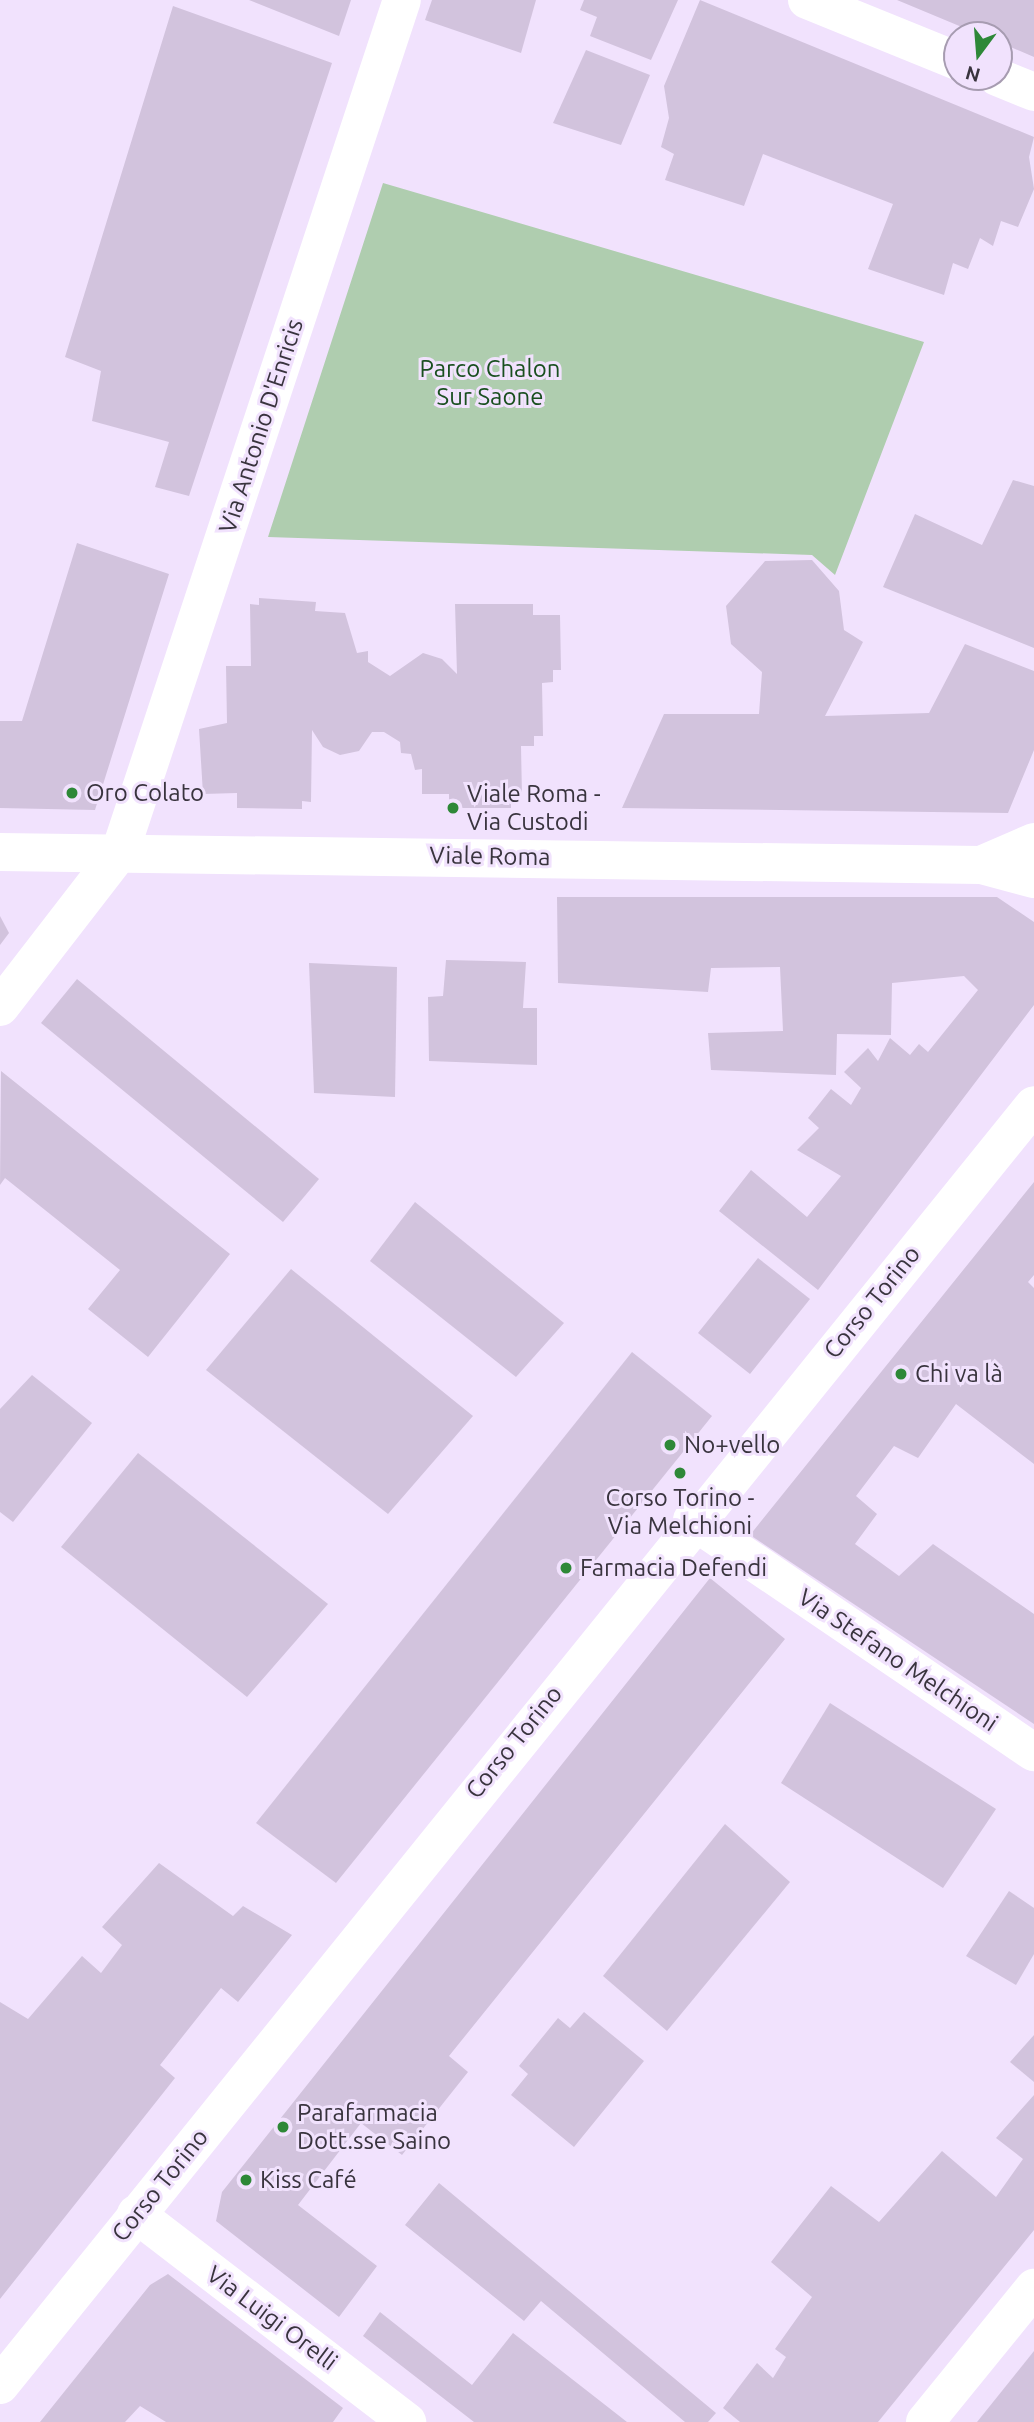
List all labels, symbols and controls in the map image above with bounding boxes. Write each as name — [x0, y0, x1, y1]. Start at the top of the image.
north arrow — [943, 21, 1013, 91]
text: N — [963, 62, 983, 87]
street label: Via Antonio D'Enricis — [213, 315, 309, 537]
park label: Parco Chalon Sur Saone — [420, 355, 560, 411]
place label: Oro Colato — [86, 779, 204, 807]
place label: Viale Roma - Via Custodi — [467, 780, 601, 836]
marker: Oro Colato — [64, 785, 80, 801]
marker: Viale Roma - Via Custodi — [445, 800, 461, 816]
street label: Viale Roma — [429, 841, 551, 871]
street label: Corso Torino — [818, 1240, 926, 1364]
place label: Chi va là — [915, 1360, 1003, 1388]
marker: Chi va là — [893, 1366, 909, 1382]
place label: No+vello — [684, 1431, 780, 1459]
marker: No+vello — [662, 1437, 678, 1453]
marker: Corso Torino - Via Melchioni — [672, 1465, 688, 1481]
place label: Corso Torino - Via Melchioni — [605, 1484, 755, 1540]
place label: Farmacia Defendi — [580, 1554, 767, 1582]
marker: Farmacia Defendi — [558, 1560, 574, 1576]
street label: Via Stefano Melchioni — [793, 1583, 1003, 1737]
street label: Corso Torino — [460, 1680, 568, 1804]
place label: Parafarmacia Dott.sse Saino — [297, 2099, 451, 2155]
marker: Parafarmacia Dott.sse Saino — [275, 2119, 291, 2135]
street label: Corso Torino — [106, 2123, 214, 2247]
place label: Kiss Café — [260, 2166, 357, 2194]
marker: Kiss Café — [238, 2172, 254, 2188]
street label: Via Luigi Orelli — [201, 2260, 343, 2376]

